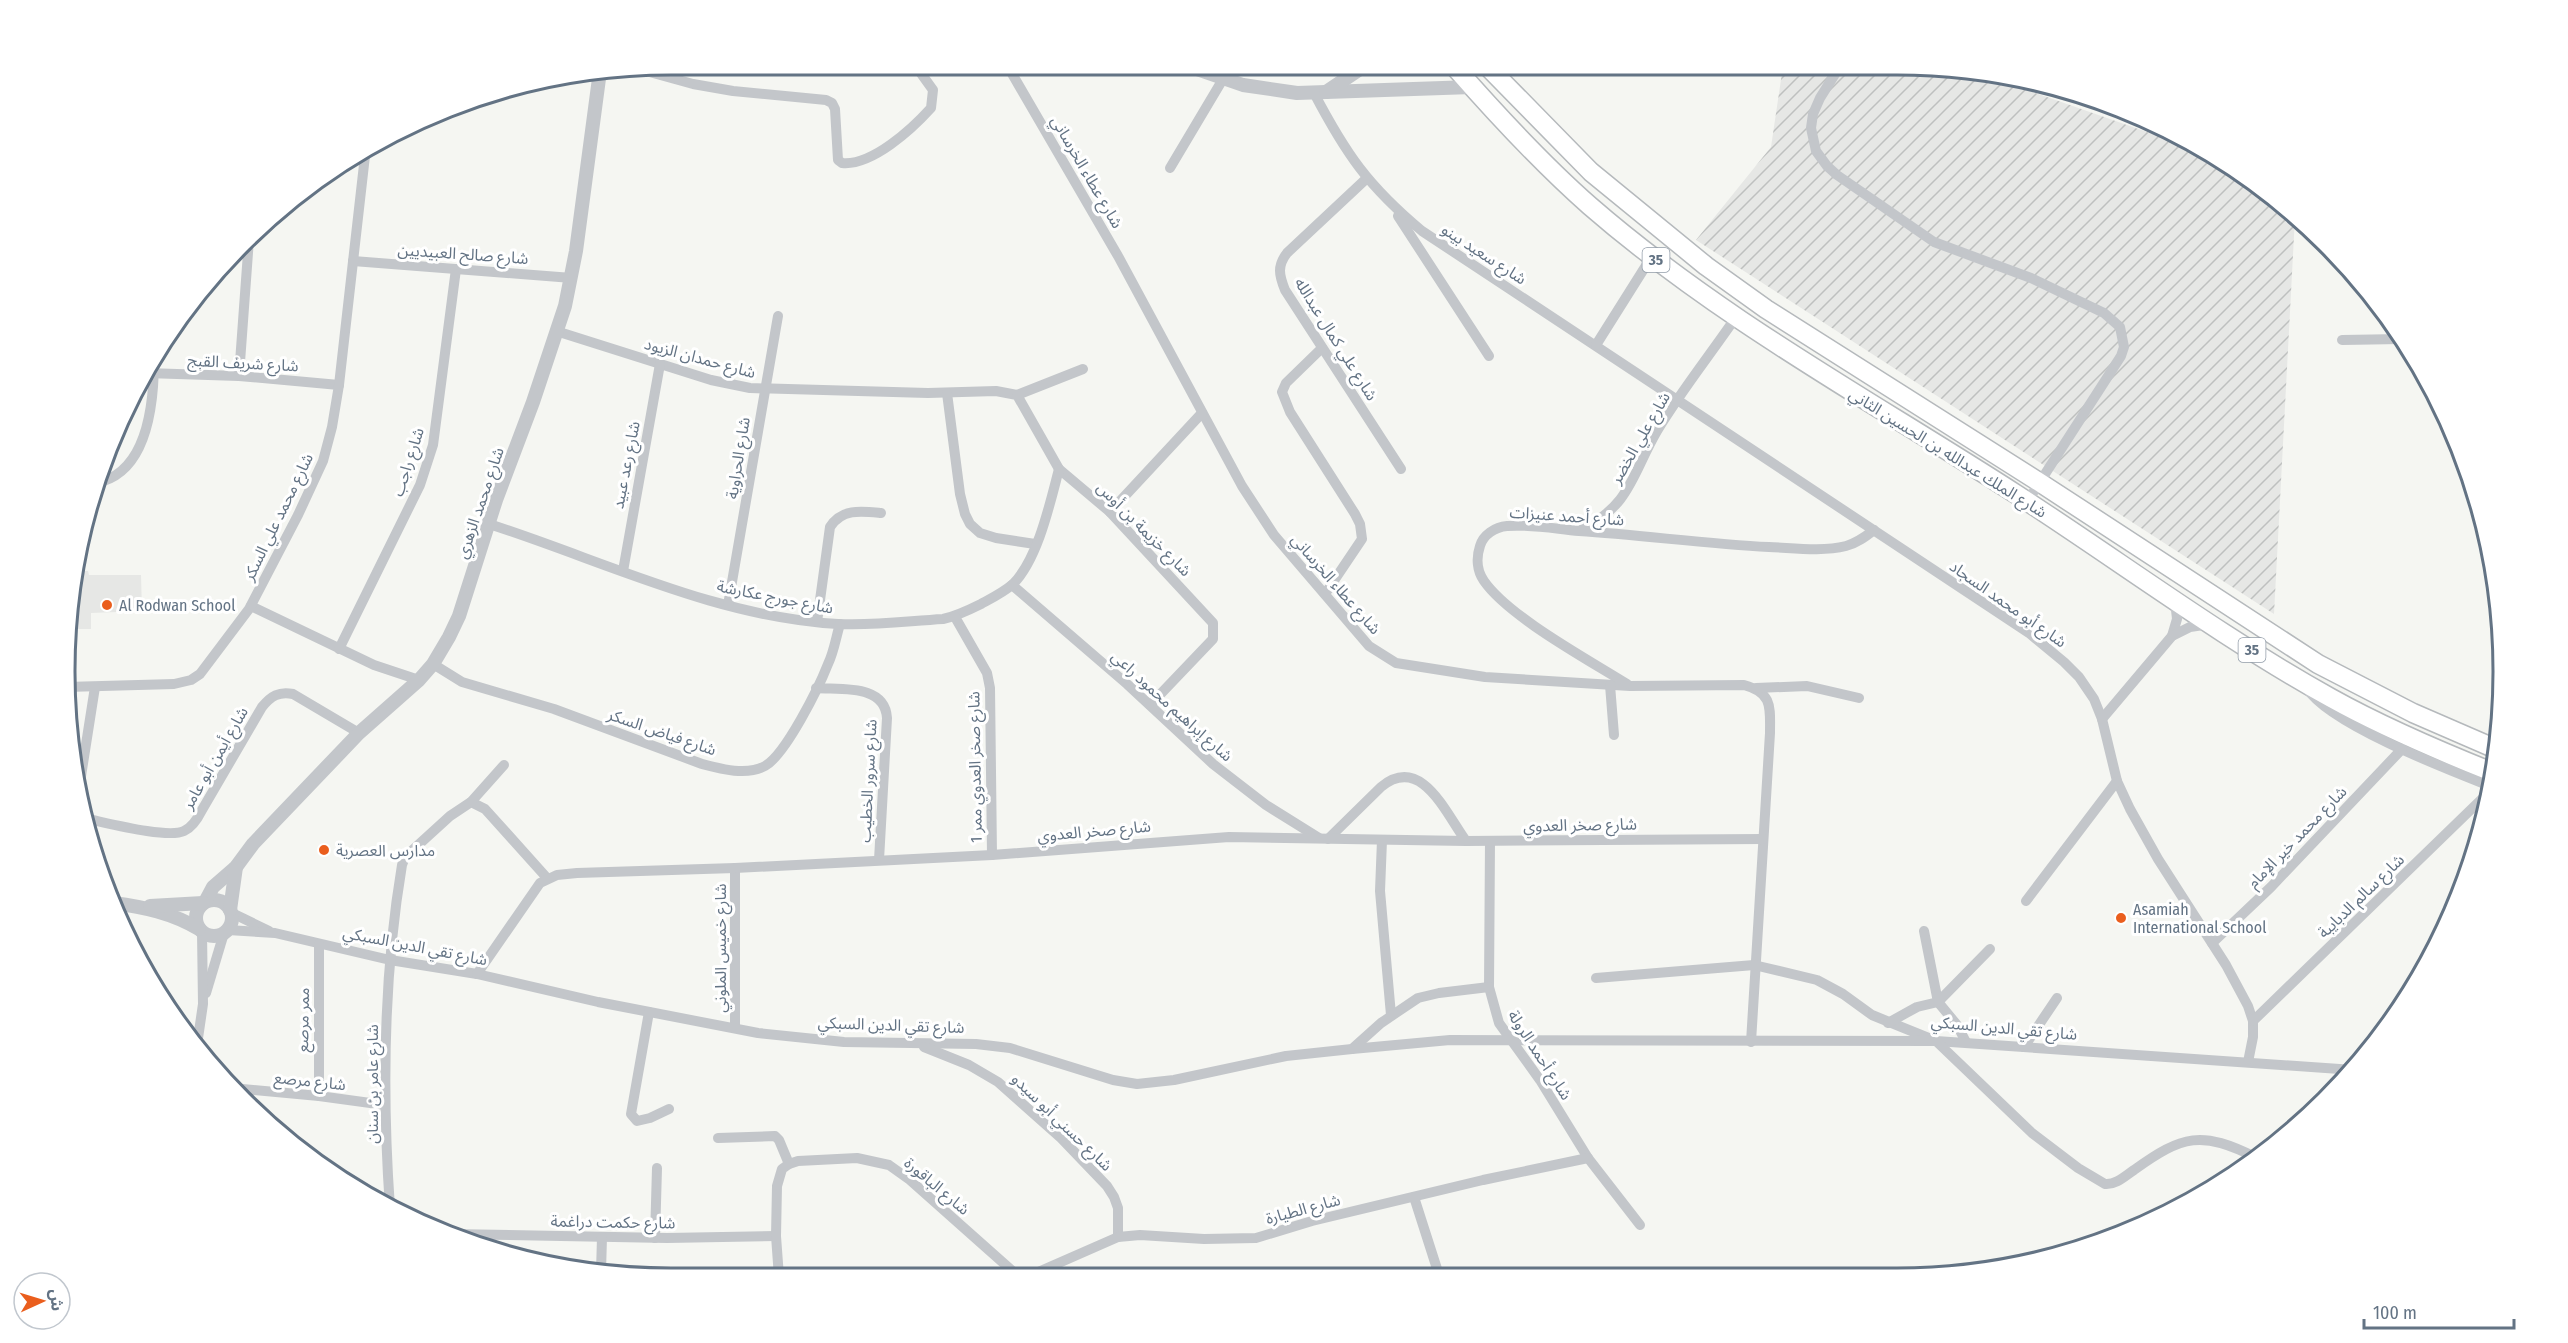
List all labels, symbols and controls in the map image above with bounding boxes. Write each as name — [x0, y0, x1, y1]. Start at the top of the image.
street label: شارع عطاء الخرساني — [1045, 112, 1127, 233]
street label: شارع سعيد بينو — [1436, 220, 1530, 291]
street label: شارع صالح العبيديين — [397, 240, 529, 271]
road number: 35 — [1642, 248, 1670, 272]
street label: شارع علي كمال عبدالله — [1288, 274, 1381, 406]
street label: شارع حمدان الزيود — [641, 334, 758, 385]
street label: شارع شريف القبج — [187, 351, 299, 378]
street label: شارع الملك عبدالله بن الحسين الثاني — [1844, 384, 2050, 524]
street label: شارع علي الخضر — [1606, 389, 1677, 490]
street label: شارع الحراوية — [722, 416, 757, 501]
street label: شارع رعد عبيد — [608, 420, 647, 511]
street label: شارع راجب — [388, 425, 431, 500]
street label: شارع محمد الزهري — [452, 445, 511, 562]
street label: شارع محمد علي السكر — [238, 450, 320, 586]
street label: شارع خزيمة بن أوس — [1091, 478, 1195, 582]
street label: شارع أحمد عنيزات — [1509, 503, 1625, 532]
street label: شارع عطاء الخرساني — [1285, 530, 1385, 640]
street label: شارع أبو محمد السجاد — [1944, 556, 2070, 654]
street label: شارع جورج عكارشة — [715, 576, 835, 621]
place label: Al Rodwan School — [119, 596, 235, 615]
marker: Al Rodwan School — [100, 598, 114, 612]
road number: 35 — [2238, 638, 2266, 662]
street label: شارع إبراهيم محمود راعي — [1105, 647, 1237, 768]
street label: شارع صخر العدوي ممر 1 — [964, 691, 989, 843]
street label: شارع أيمن أبو عامر — [178, 703, 255, 815]
street label: شارع فياض السكر — [603, 704, 719, 762]
street label: شارع سرور الخطيب — [855, 719, 884, 843]
street label: شارع محمد خير الإمام — [2243, 782, 2353, 894]
street label: شارع صخر العدوي — [1523, 815, 1637, 838]
street label: شارع صخر العدوي — [1036, 817, 1152, 848]
place label: مدارس العصرية — [336, 841, 435, 860]
marker: مدارس العصرية — [317, 843, 331, 857]
street label: شارع سالم الدبايبة — [2314, 850, 2410, 944]
street label: شارع خميس الملوني — [711, 883, 733, 1013]
place label: Asamiah International School — [2133, 900, 2266, 937]
marker: Asamiah International School — [2114, 911, 2128, 925]
street label: شارع تقي الدين السبكي — [341, 923, 489, 972]
street label: ممر مرصع — [293, 987, 316, 1053]
street label: شارع أحمد الرولة — [1501, 1007, 1576, 1105]
street label: شارع تقي الدين السبكي — [1930, 1012, 2078, 1047]
street label: شارع تقي الدين السبكي — [817, 1013, 965, 1040]
street label: شارع عامر بن سنان — [363, 1024, 385, 1144]
street label: شارع مرصع — [273, 1068, 347, 1097]
street label: شارع حسني أبو سيدو — [1006, 1069, 1116, 1177]
street label: شارع الباقورة — [899, 1153, 974, 1221]
street label: شارع الطيارة — [1264, 1190, 1343, 1231]
street label: شارع حكمت دراغمة — [550, 1211, 676, 1236]
north arrow — [12, 1271, 72, 1331]
text: ش — [46, 1288, 67, 1312]
scale bar — [2364, 1292, 2514, 1330]
text: 100 m — [2373, 1302, 2417, 1324]

